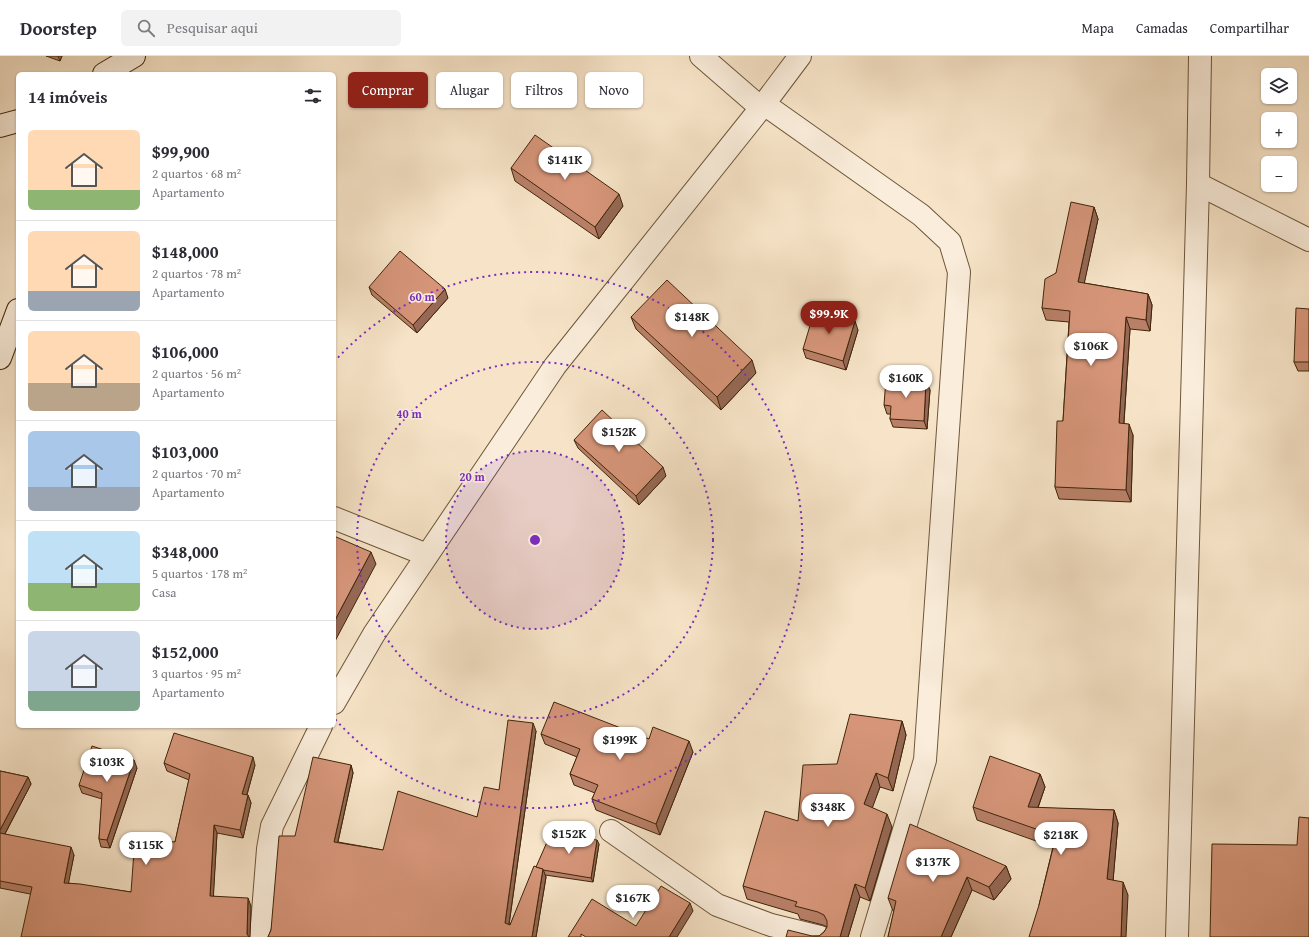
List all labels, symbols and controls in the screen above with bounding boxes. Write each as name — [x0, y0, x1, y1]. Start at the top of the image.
search box — [121, 10, 401, 46]
text: Doorstep — [20, 14, 97, 42]
icon: search — [135, 17, 157, 39]
text: Pesquisar aqui — [167, 17, 258, 38]
text: Mapa — [1082, 18, 1114, 38]
text: Camadas — [1136, 18, 1188, 38]
text: Compartilhar — [1210, 18, 1289, 38]
map controls — [1261, 68, 1297, 192]
button: layers — [1261, 68, 1297, 104]
chip: Comprar — [348, 72, 428, 108]
chip: Alugar — [436, 72, 503, 108]
chip: Filtros — [511, 72, 577, 108]
chip: Novo — [585, 72, 643, 108]
text: 14 imóveis — [28, 84, 107, 109]
icon: filters — [302, 85, 324, 107]
button: + — [1261, 112, 1297, 148]
text: $99,900 — [152, 139, 210, 164]
icon: home — [60, 146, 108, 194]
pin: $141K — [537, 147, 593, 181]
text: $141K — [547, 150, 583, 169]
button: − — [1261, 156, 1297, 192]
text: 2 quartos · 68 m² — [152, 164, 241, 183]
text: Apartamento — [152, 183, 224, 202]
text: $148,000 — [152, 239, 218, 264]
icon: home — [60, 247, 108, 295]
text: 2 quartos · 78 m² — [152, 264, 241, 283]
text: Apartamento — [152, 283, 224, 302]
text: 60 m — [409, 288, 435, 305]
pin: $99.9K — [796, 301, 862, 335]
pin: $148K — [664, 304, 720, 338]
text: $99.9K — [810, 304, 848, 323]
text: $148K — [674, 307, 710, 326]
pin: $106K — [1063, 333, 1119, 367]
text: $106K — [1073, 336, 1109, 355]
text: $106,000 — [152, 339, 218, 364]
icon: home — [60, 347, 108, 395]
text: 2 quartos · 56 m² — [152, 364, 241, 383]
pin: $160K — [878, 365, 934, 399]
text: $160K — [888, 368, 924, 387]
text: Apartamento — [152, 383, 224, 402]
text: 40 m — [396, 405, 422, 422]
pin: $152K — [591, 419, 647, 453]
text: $152K — [601, 422, 637, 441]
text: $103,000 — [152, 439, 218, 464]
icon: home — [60, 447, 108, 495]
text: 2 quartos · 70 m² — [152, 464, 241, 483]
text: 20 m — [459, 468, 485, 485]
text: Apartamento — [152, 483, 224, 502]
centre of rings — [528, 533, 542, 547]
text: $348,000 — [152, 539, 218, 564]
icon: home — [60, 547, 108, 595]
text: 5 quartos · 178 m² — [152, 564, 247, 583]
text: Casa — [152, 583, 177, 602]
text: $152,000 — [152, 639, 218, 664]
icon: home — [60, 647, 108, 695]
text: 3 quartos · 95 m² — [152, 664, 241, 683]
text: Apartamento — [152, 683, 224, 702]
pin: $199K — [592, 727, 648, 761]
text: $199K — [602, 730, 638, 749]
pin: $103K — [79, 749, 135, 783]
text: $103K — [89, 752, 125, 771]
pin: $348K — [800, 794, 856, 828]
text: $348K — [810, 797, 846, 816]
pin: $152K — [541, 821, 597, 855]
pin: $218K — [1033, 822, 1089, 856]
text: $152K — [551, 824, 587, 843]
text: $218K — [1043, 825, 1079, 844]
pin: $115K — [118, 832, 174, 866]
text: $115K — [128, 835, 164, 854]
pin: $137K — [905, 849, 961, 883]
text: $137K — [915, 852, 951, 871]
pin: $167K — [605, 885, 661, 919]
text: $167K — [615, 888, 651, 907]

